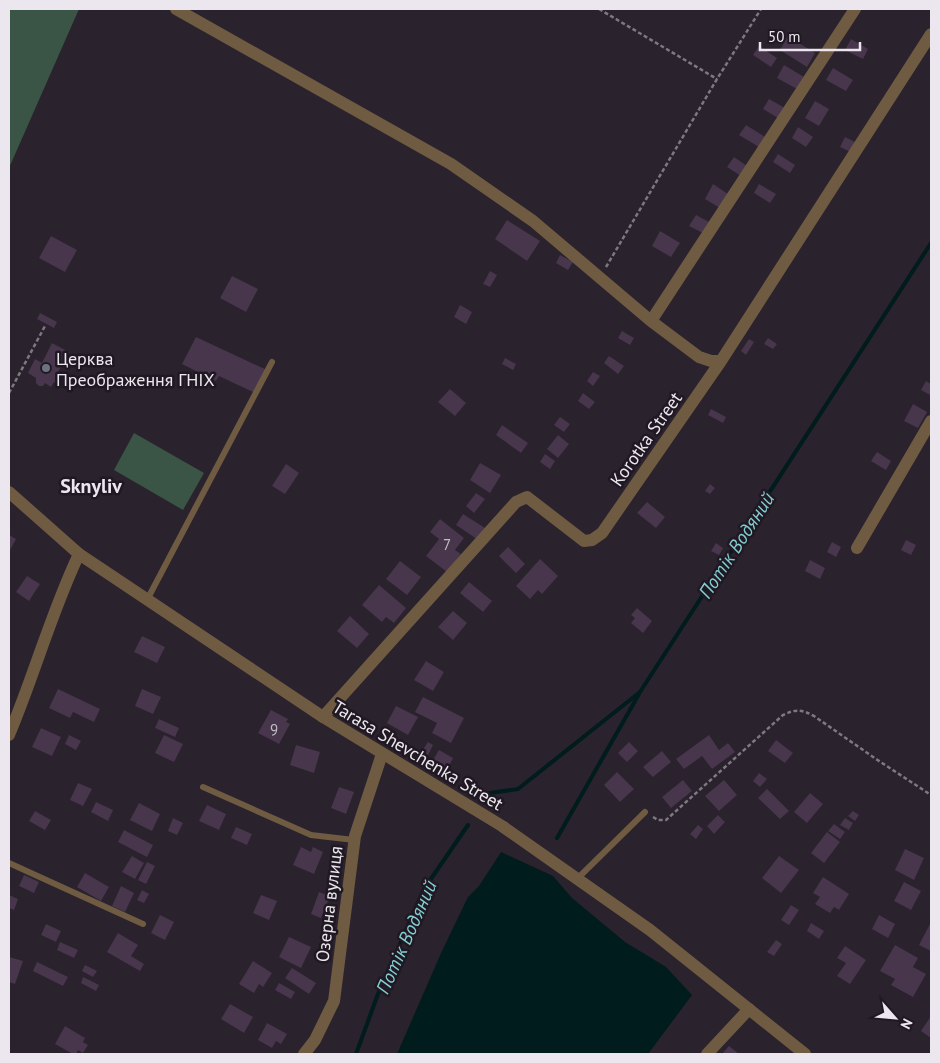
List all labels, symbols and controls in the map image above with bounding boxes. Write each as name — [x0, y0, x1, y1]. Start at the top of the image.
scale bar — [760, 20, 860, 52]
text: 50 m — [768, 27, 801, 46]
place label: Церква Преображення ГНІХ — [56, 347, 215, 391]
marker: Церква Преображення ГНІХ — [40, 362, 52, 374]
street label: Korotka Street — [605, 387, 687, 491]
district label: Sknyliv — [60, 473, 122, 499]
water label: Потік Водяний — [693, 487, 779, 603]
house number: 7 — [443, 535, 451, 554]
street label: Tarasa Shevchenka Street — [328, 695, 508, 815]
house number: 9 — [270, 720, 278, 739]
street label: Озерна вулиця — [310, 845, 348, 963]
water label: Потік Водяний — [370, 876, 442, 998]
north arrow — [870, 993, 920, 1043]
text: N — [896, 1016, 917, 1032]

